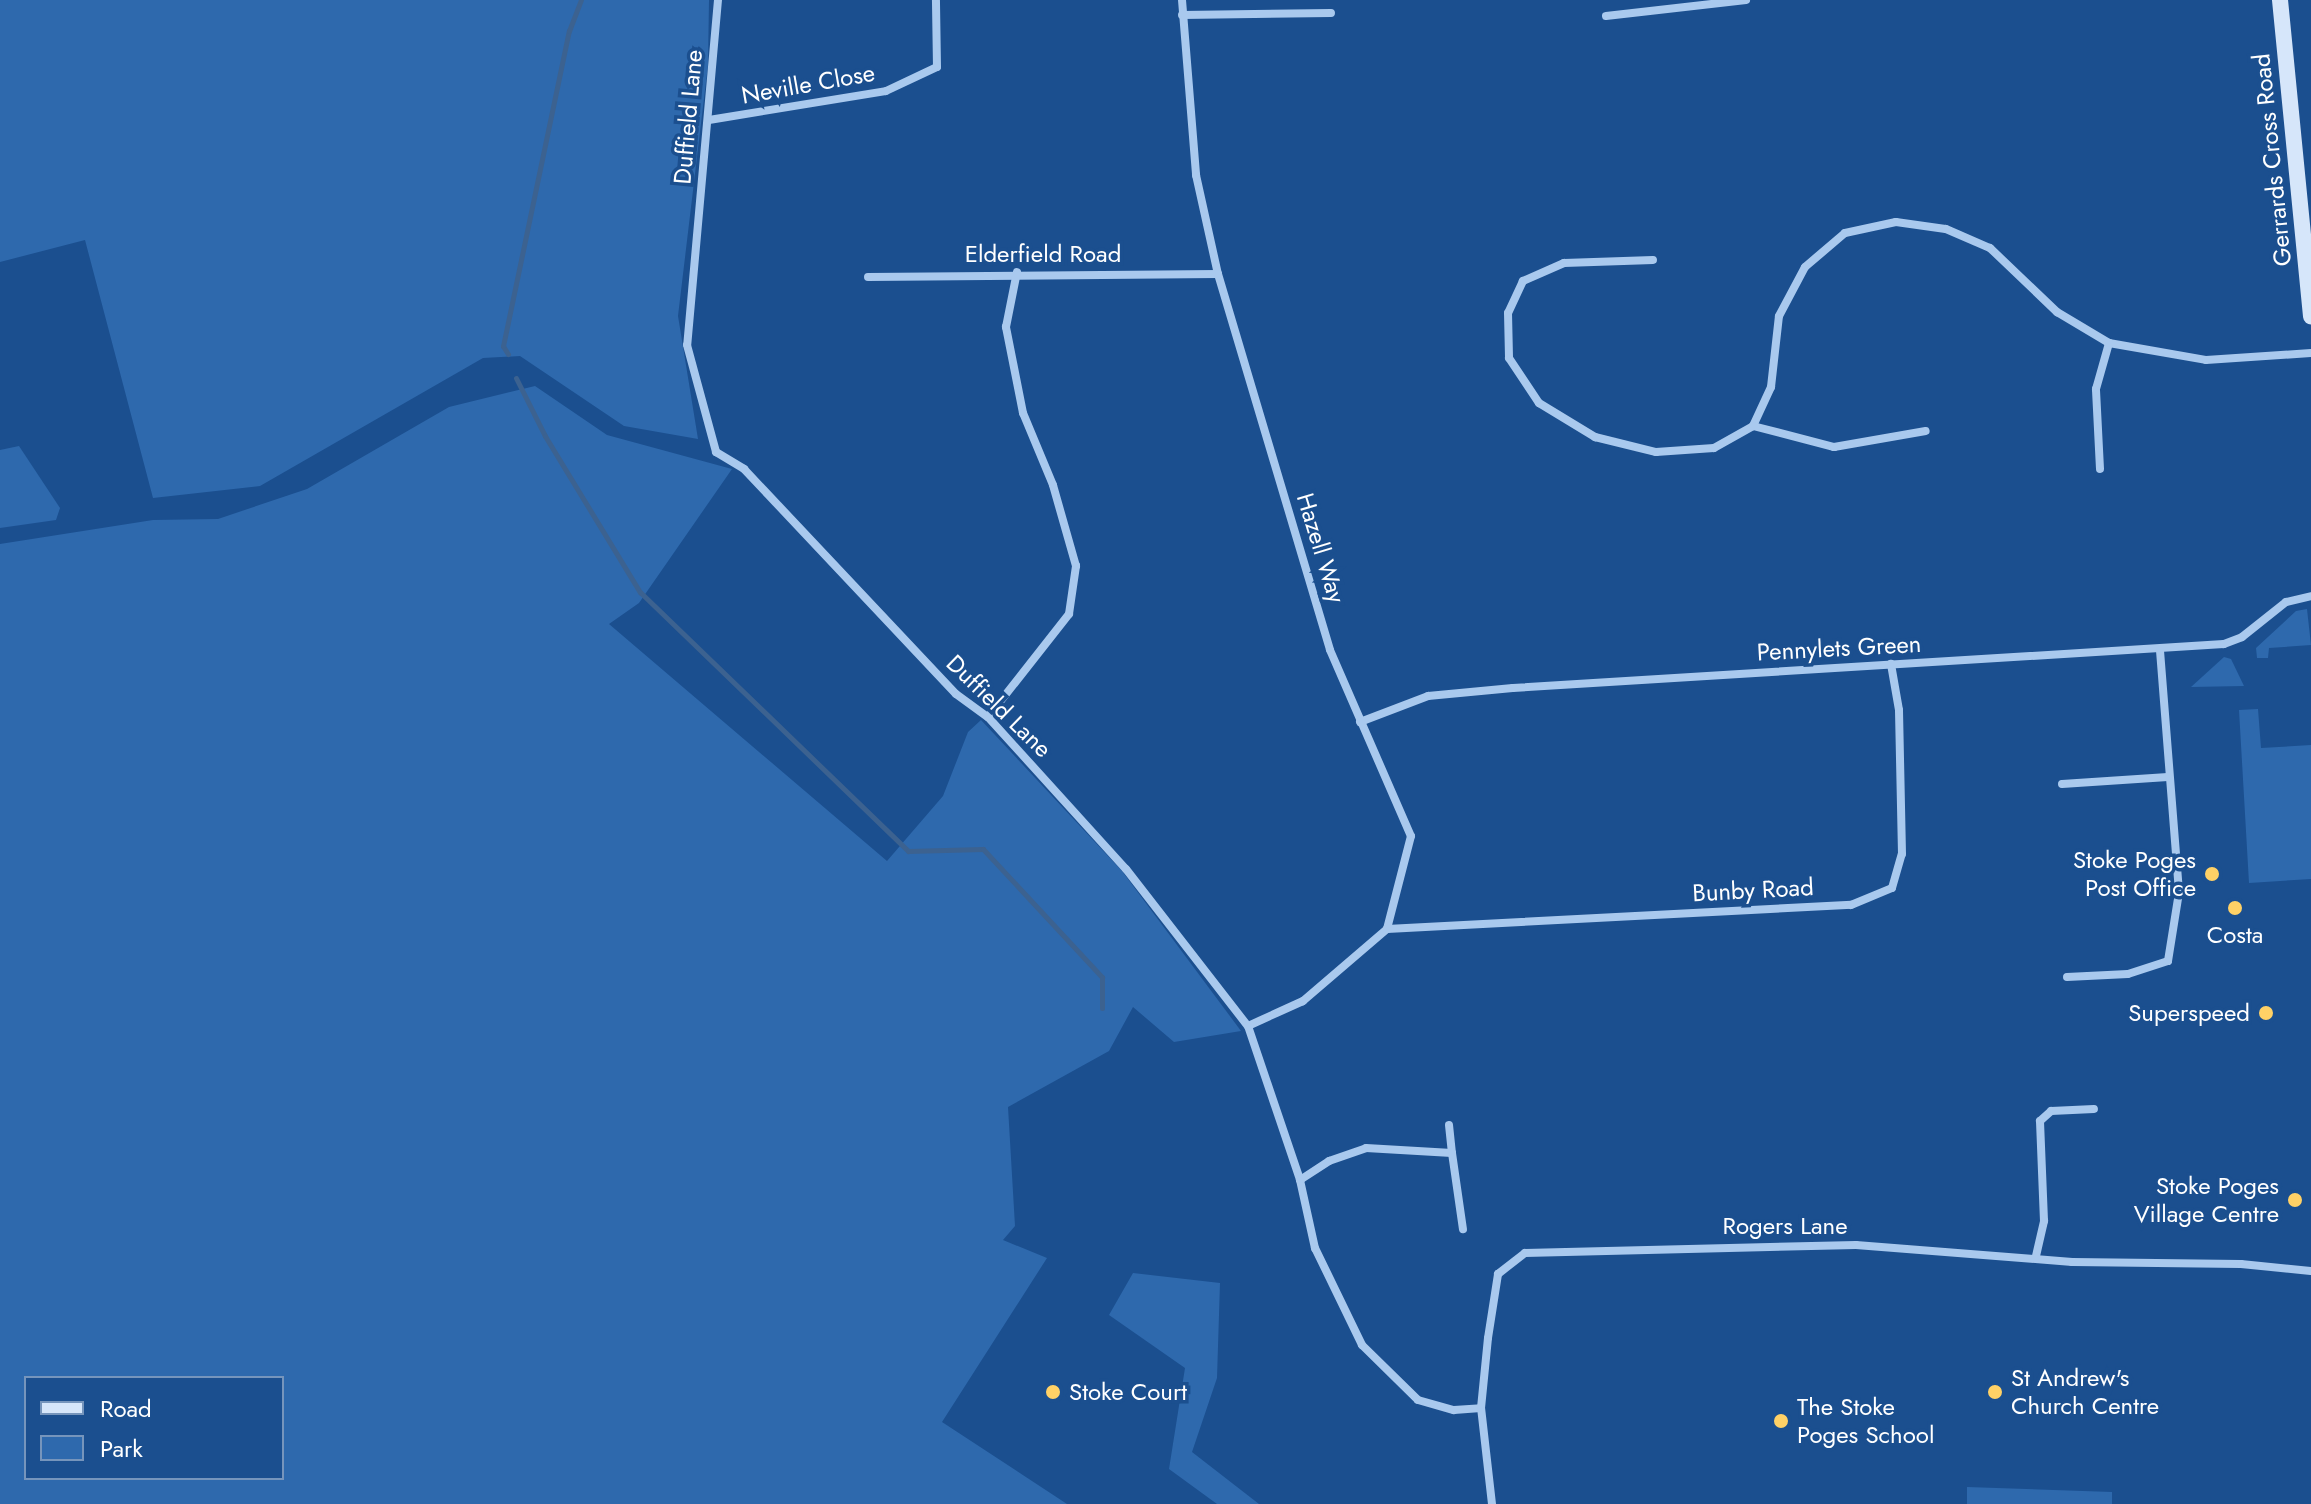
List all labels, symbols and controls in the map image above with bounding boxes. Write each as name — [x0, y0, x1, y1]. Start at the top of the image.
street label: Duffield Lane — [668, 49, 708, 185]
street label: Gerrards Cross Road — [2247, 52, 2297, 268]
street label: Neville Close — [739, 58, 877, 110]
street label: Elderfield Road — [965, 240, 1121, 268]
street label: Hazell Way — [1291, 490, 1351, 606]
street label: Pennylets Green — [1756, 629, 1922, 667]
street label: Duffield Lane — [940, 649, 1058, 763]
place label: Stoke Poges Post Office — [2073, 846, 2196, 902]
marker: Stoke Poges Post Office — [2203, 865, 2221, 883]
street label: Bunby Road — [1692, 872, 1814, 908]
marker: Costa — [2226, 899, 2244, 917]
place label: Costa — [2207, 921, 2263, 949]
place label: Superspeed — [2128, 999, 2250, 1027]
marker: Superspeed — [2257, 1004, 2275, 1022]
place label: Stoke Poges Village Centre — [2134, 1172, 2279, 1228]
marker: Stoke Poges Village Centre — [2286, 1191, 2304, 1209]
street label: Rogers Lane — [1723, 1212, 1847, 1240]
place label: St Andrew's Church Centre — [2011, 1364, 2159, 1420]
legend — [24, 1376, 284, 1480]
place label: Stoke Court — [1069, 1378, 1187, 1406]
marker: Stoke Court — [1044, 1383, 1062, 1401]
marker: St Andrew's Church Centre — [1986, 1383, 2004, 1401]
text: Road — [100, 1391, 152, 1426]
place label: The Stoke Poges School — [1797, 1393, 1934, 1449]
marker: The Stoke Poges School — [1772, 1412, 1790, 1430]
text: Park — [100, 1431, 143, 1466]

